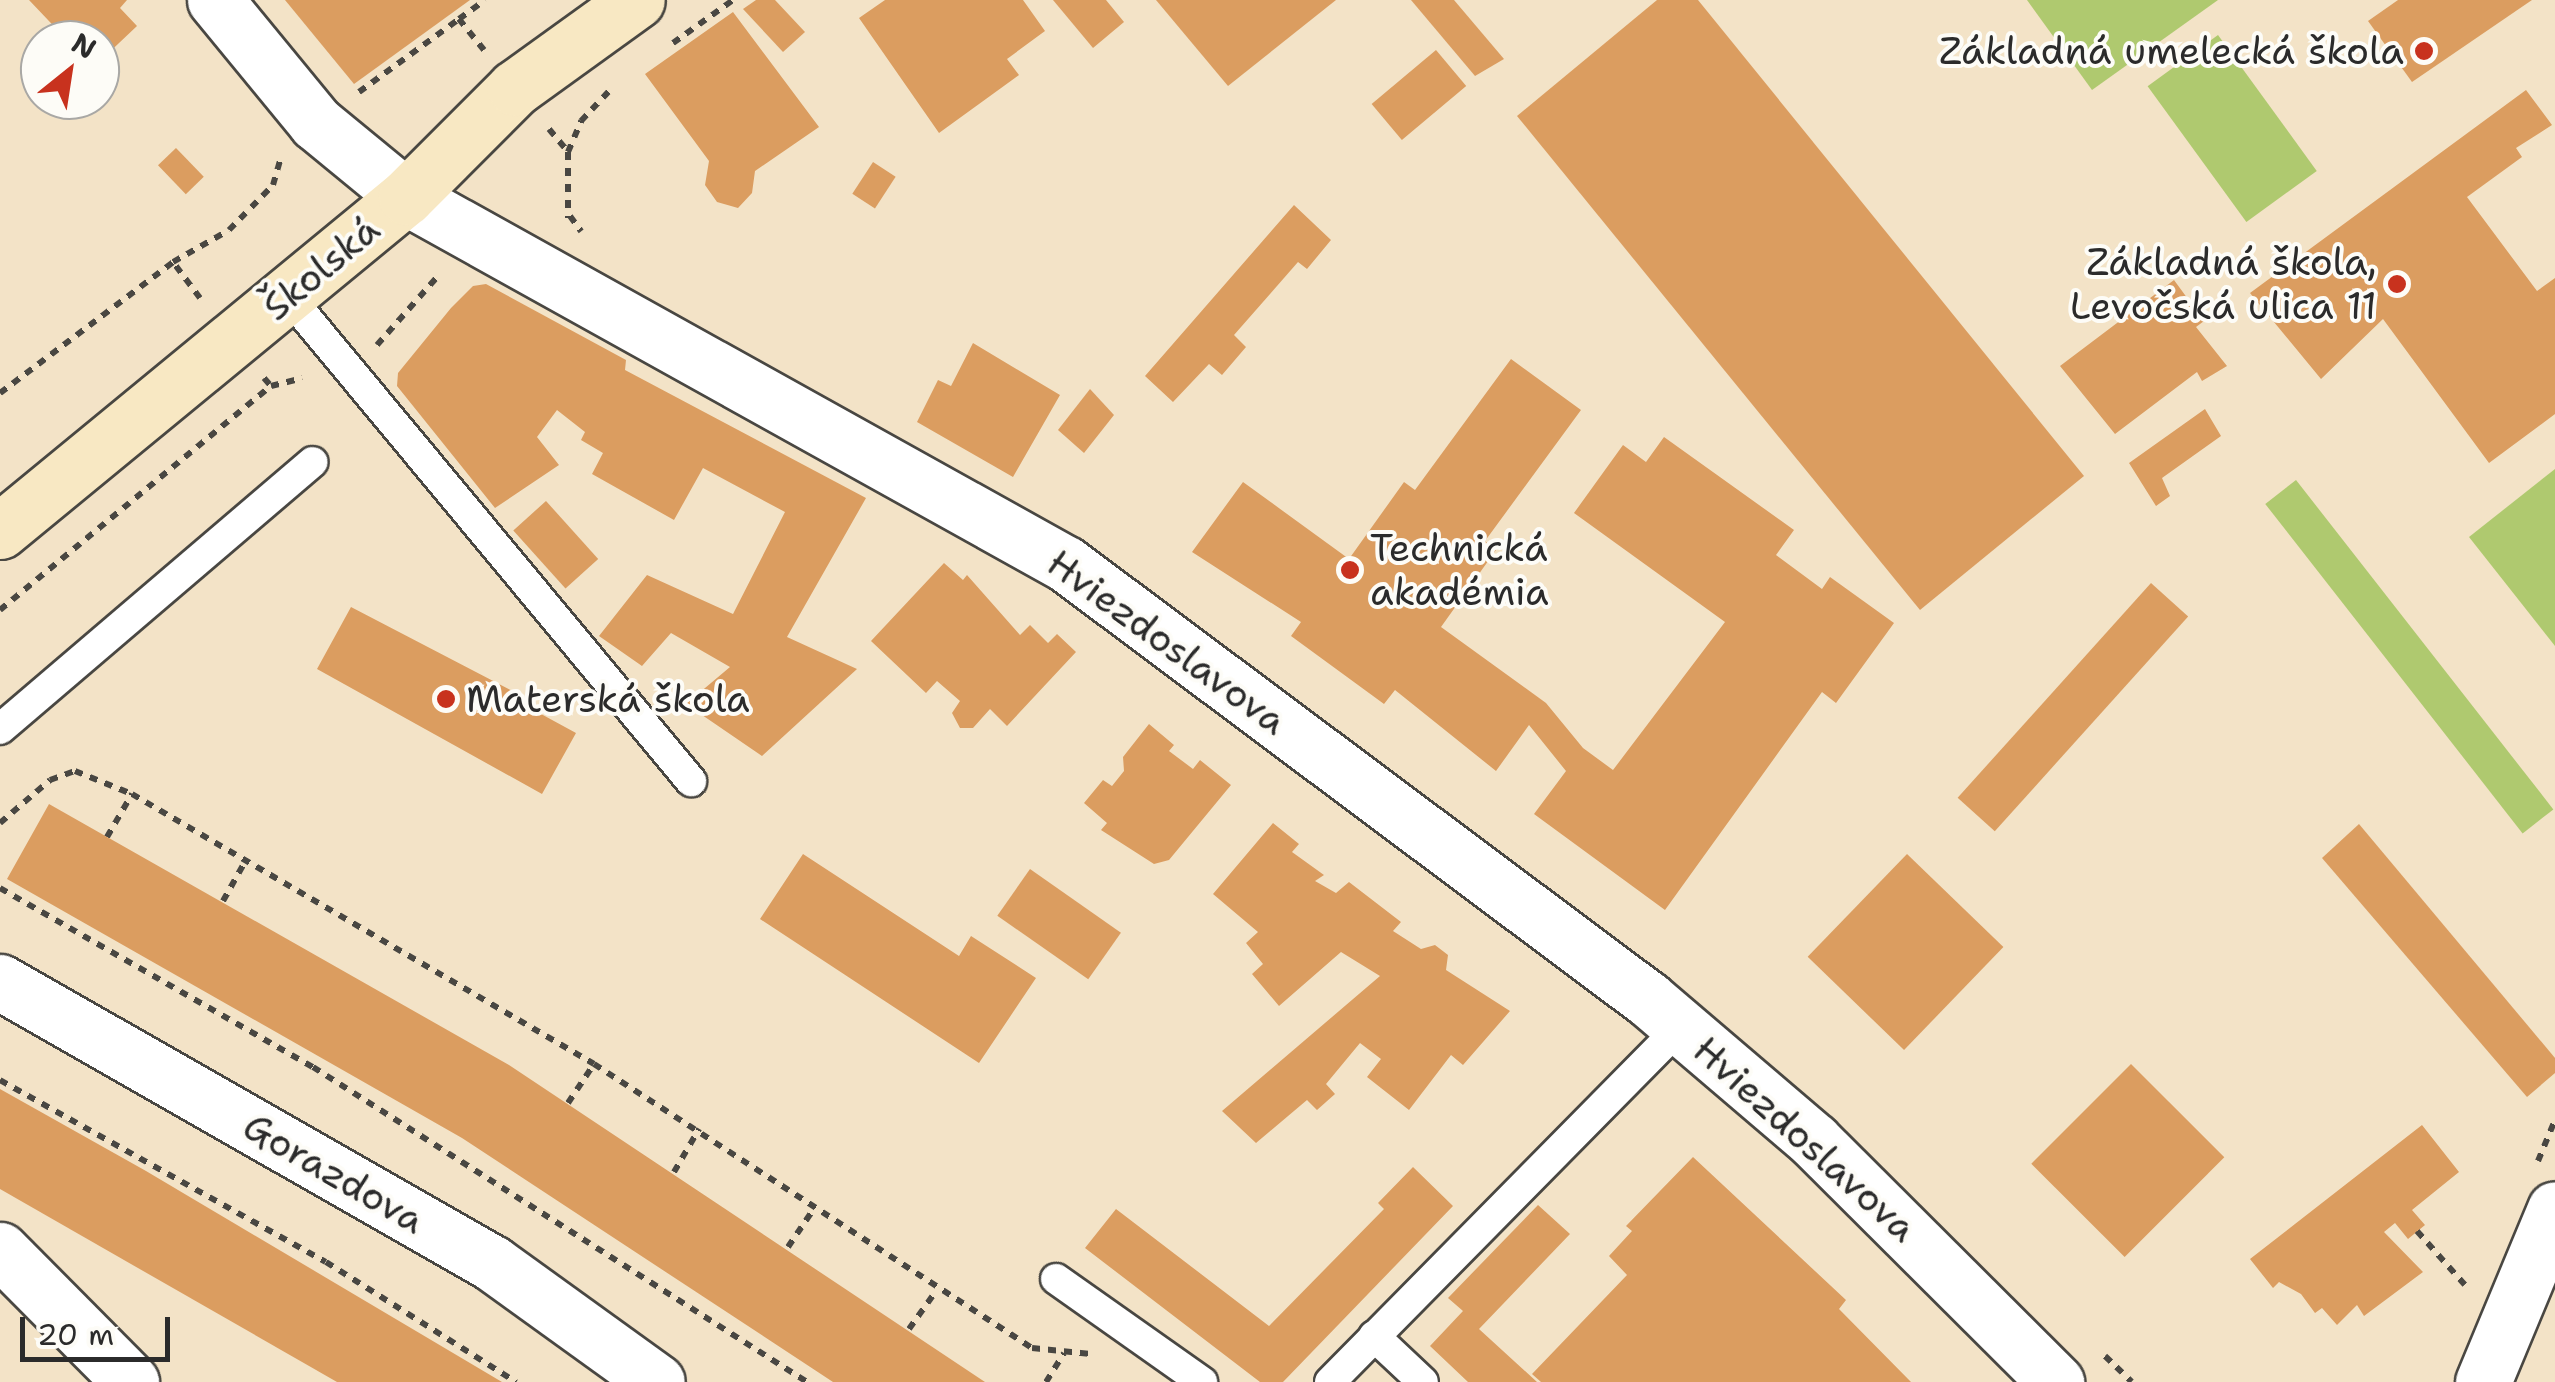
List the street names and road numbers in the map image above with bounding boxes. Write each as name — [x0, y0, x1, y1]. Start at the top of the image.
street label: Školská — [254, 206, 388, 330]
street label: Hviezdoslavova — [1039, 540, 1295, 744]
street label: Hviezdoslavova — [1684, 1027, 1926, 1251]
street label: Gorazdova — [235, 1103, 433, 1243]

